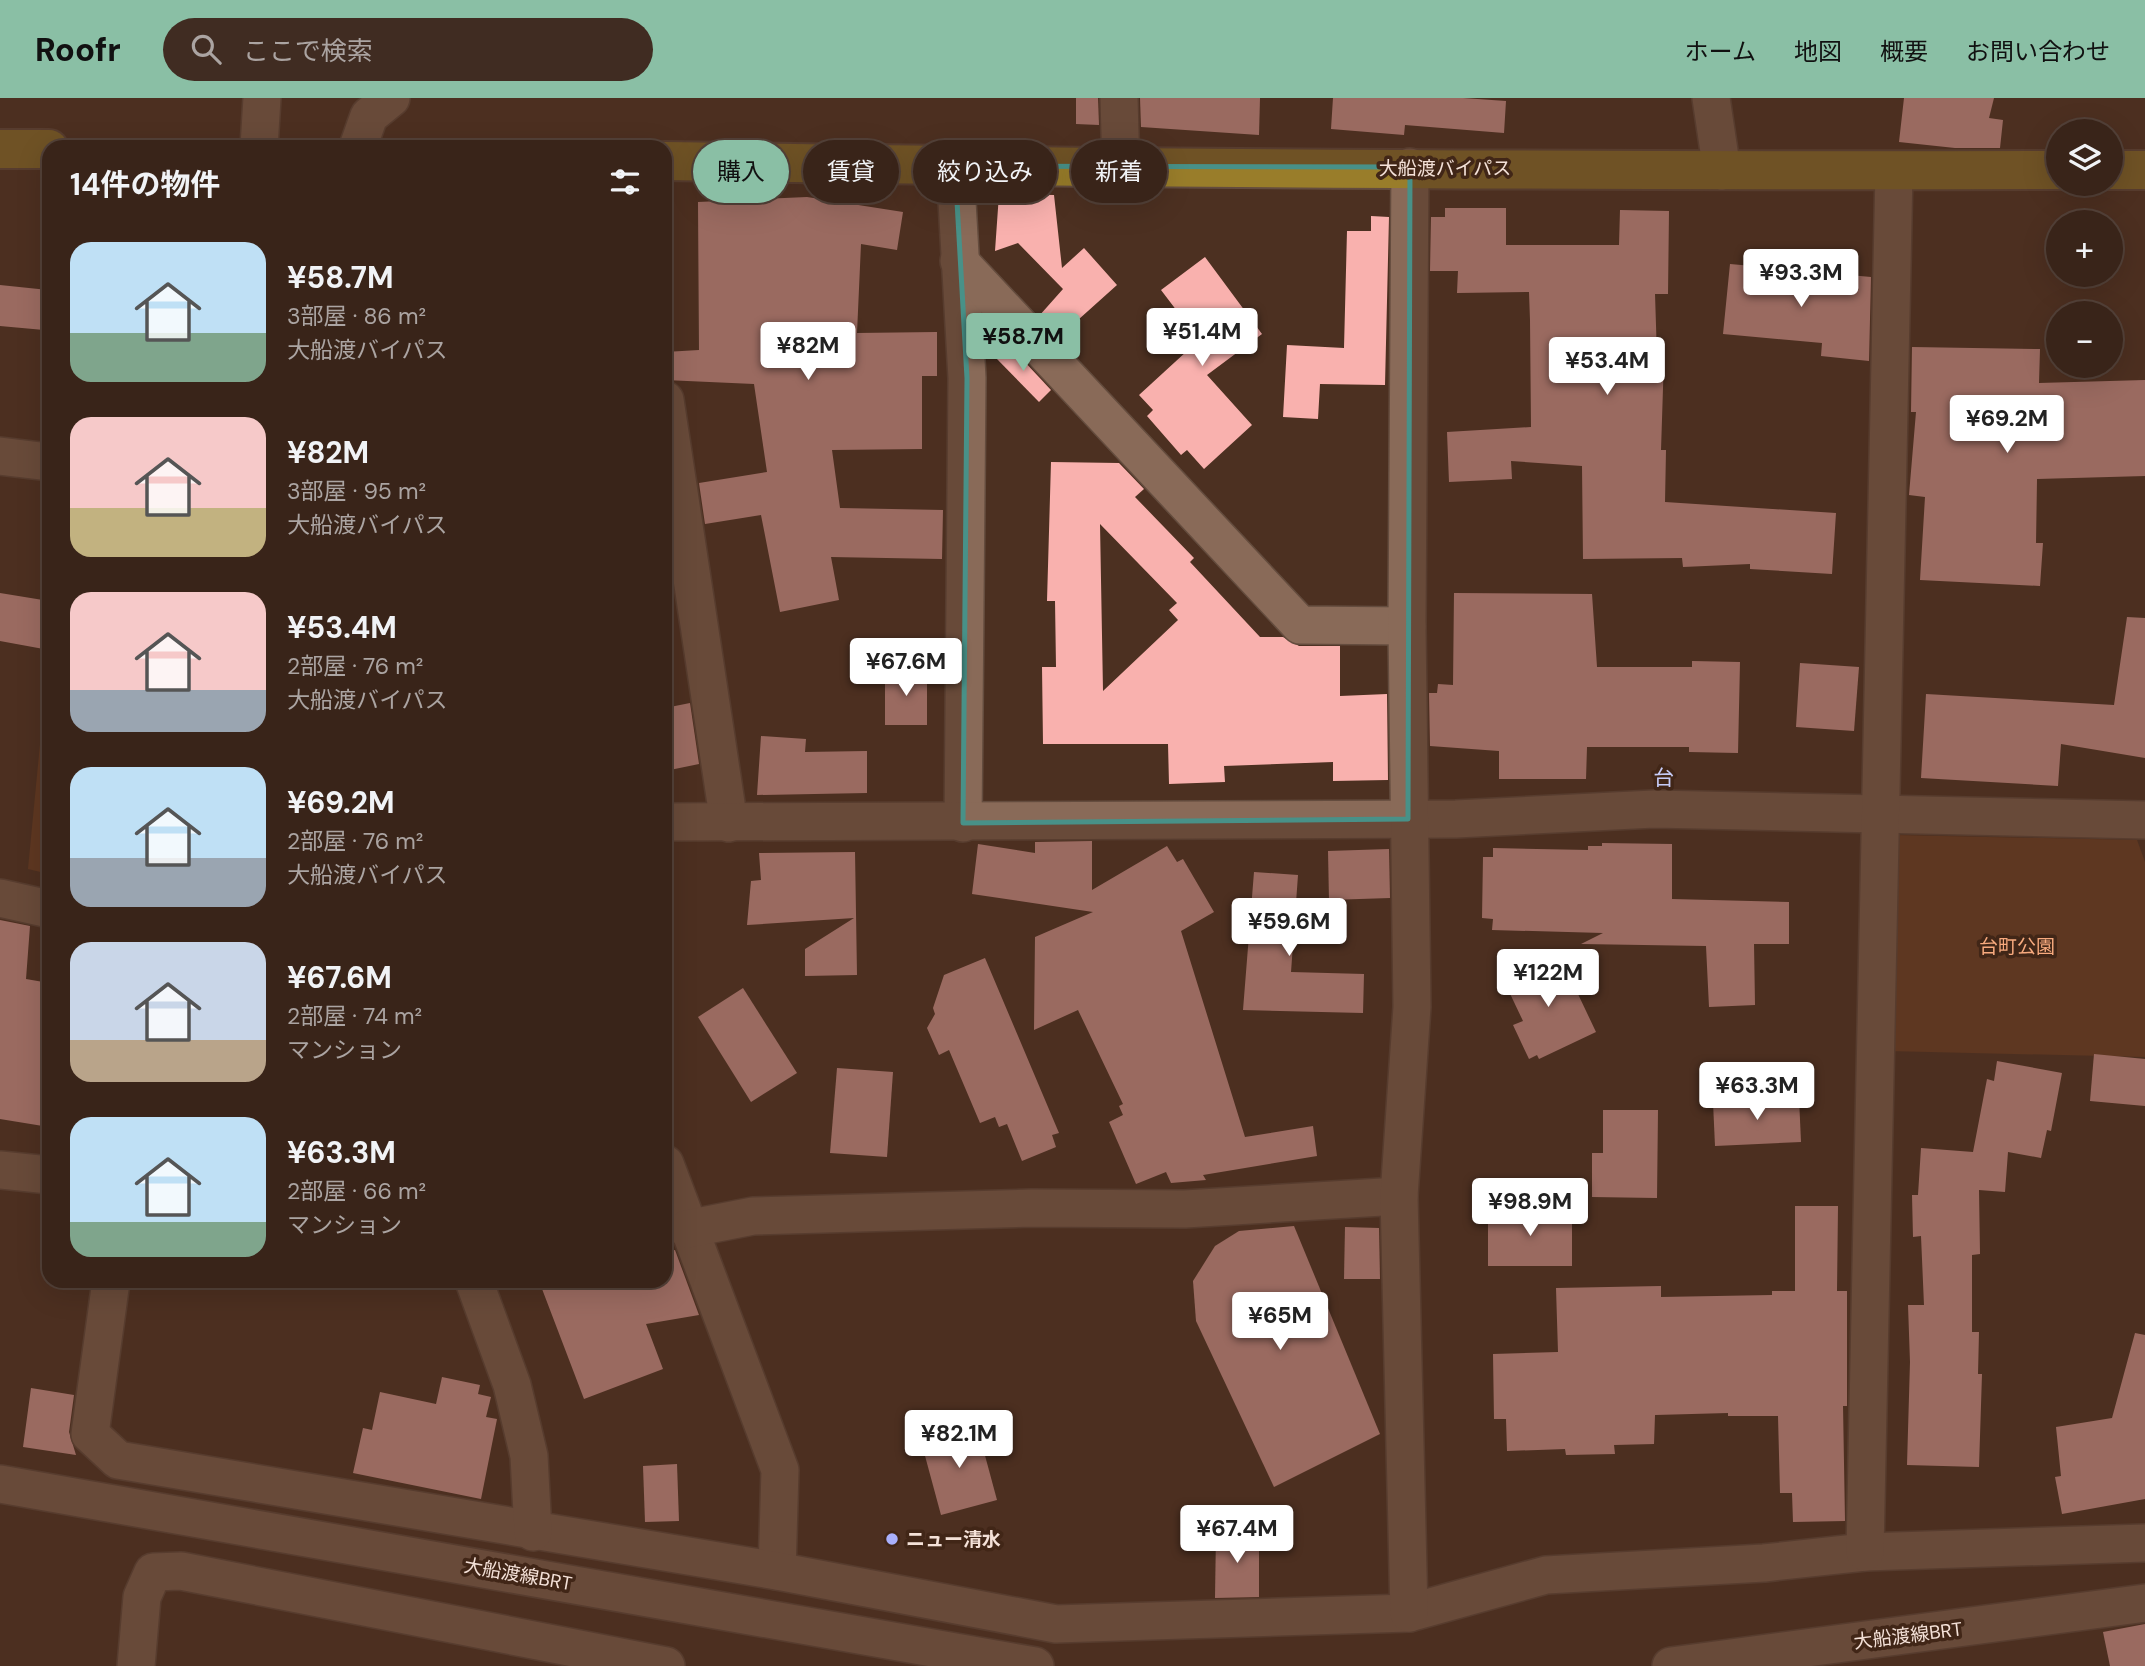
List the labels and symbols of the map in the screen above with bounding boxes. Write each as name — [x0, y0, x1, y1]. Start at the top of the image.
street label: 大船渡バイパス — [1379, 156, 1511, 181]
pin: ¥93.3M — [1744, 250, 1858, 309]
pin: ¥51.4M — [1145, 308, 1259, 368]
pin: ¥58.7M — [966, 314, 1080, 373]
pin: ¥82M — [767, 322, 849, 382]
pin: ¥53.4M — [1550, 338, 1664, 397]
pin: ¥69.2M — [1950, 396, 2064, 455]
pin: ¥67.6M — [849, 638, 963, 698]
district label: 台 — [1654, 764, 1675, 792]
pin: ¥59.6M — [1232, 898, 1346, 958]
park label: 台町公園 — [1979, 934, 2055, 959]
pin: ¥122M — [1499, 950, 1597, 1009]
pin: ¥63.3M — [1700, 1062, 1814, 1122]
pin: ¥98.9M — [1473, 1178, 1587, 1238]
pin: ¥65M — [1239, 1292, 1321, 1352]
pin: ¥82.1M — [902, 1410, 1016, 1470]
pin: ¥67.4M — [1180, 1506, 1294, 1565]
place label: ニュー清水 — [906, 1527, 1001, 1552]
marker: ニュー清水 — [884, 1531, 900, 1547]
street label: 大船渡線BRT — [462, 1553, 574, 1596]
street label: 大船渡線BRT — [1852, 1616, 1964, 1655]

